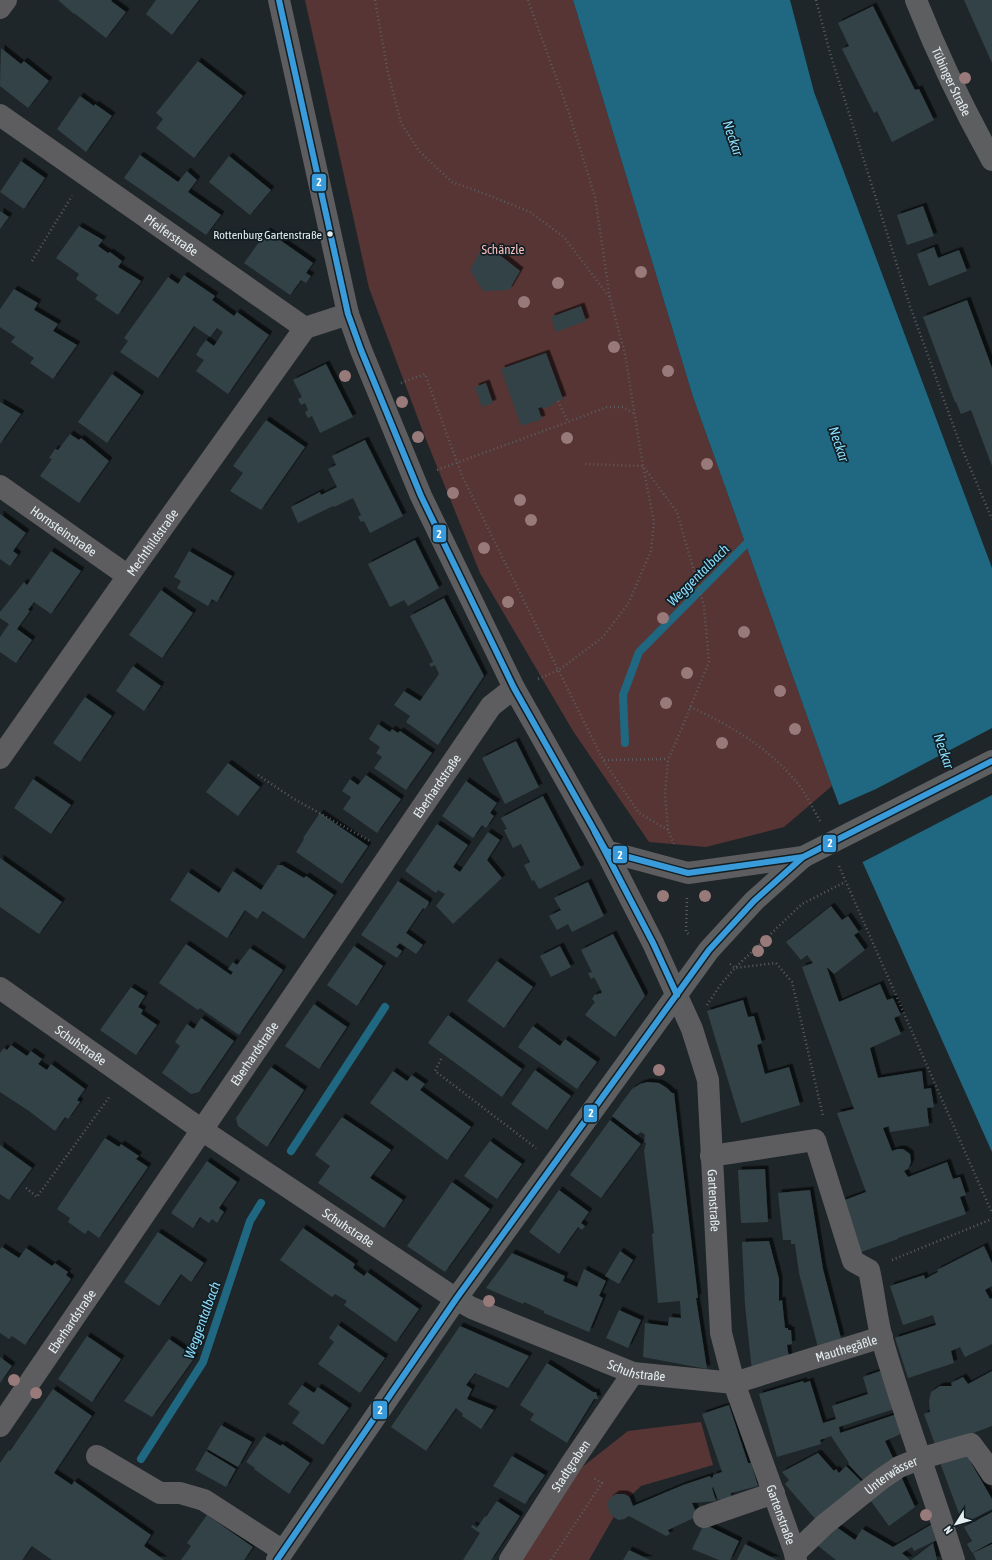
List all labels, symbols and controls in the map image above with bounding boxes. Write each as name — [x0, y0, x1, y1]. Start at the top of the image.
street label: Tübinger Straße — [929, 45, 974, 119]
water label: Neckar — [720, 118, 747, 158]
line badge: 2 — [311, 173, 327, 192]
text: 2 — [316, 176, 322, 188]
street label: Pfeiferstraße — [141, 211, 201, 259]
place label: Rottenburg Gartenstraße — [213, 228, 322, 242]
marker: Rottenburg Gartenstraße — [325, 229, 335, 239]
park label: Schänzle — [482, 242, 525, 257]
water label: Neckar — [826, 424, 853, 464]
street label: Hornsteinstraße — [28, 503, 100, 560]
street label: Mechthildstraße — [124, 506, 181, 579]
line badge: 2 — [432, 524, 447, 543]
text: 2 — [436, 528, 442, 540]
water label: Weggentalbach — [664, 541, 732, 609]
water label: Neckar — [931, 731, 958, 771]
street label: Eberhardstraße — [410, 751, 464, 821]
line badge: 2 — [822, 834, 837, 853]
text: 2 — [827, 837, 833, 849]
line badge: 2 — [612, 845, 628, 864]
text: 2 — [617, 849, 623, 861]
street label: Eberhardstraße — [228, 1019, 282, 1088]
street label: Schuhstraße — [52, 1022, 109, 1069]
line badge: 2 — [583, 1104, 598, 1123]
text: 2 — [588, 1107, 594, 1119]
street label: Gartenstraße — [705, 1169, 723, 1232]
street label: Schuhstraße — [320, 1205, 377, 1251]
water label: Weggentalbach — [181, 1279, 223, 1361]
street label: Eberhardstraße — [45, 1287, 99, 1356]
street label: Mauthegäßle — [814, 1332, 879, 1365]
street label: Schuhstraße — [605, 1357, 666, 1384]
line badge: 2 — [372, 1400, 388, 1420]
text: 2 — [377, 1404, 383, 1416]
street label: Stadtgraben — [548, 1437, 593, 1495]
street label: Unterwässer — [861, 1453, 920, 1498]
street label: Gartenstraße — [763, 1483, 798, 1547]
north arrow — [936, 1504, 976, 1544]
text: N — [941, 1524, 955, 1536]

